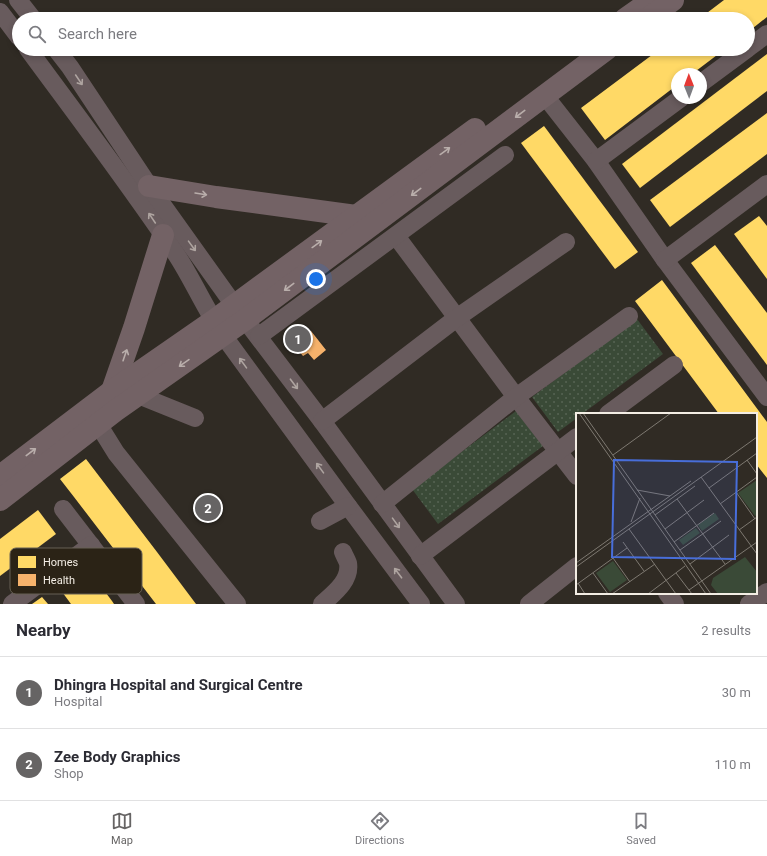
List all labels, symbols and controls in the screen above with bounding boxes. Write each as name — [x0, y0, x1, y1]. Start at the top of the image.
search box — [12, 12, 755, 56]
icon: search — [26, 23, 48, 45]
text: Search here — [58, 25, 137, 43]
north arrow — [671, 68, 707, 104]
one-way arrow — [75, 75, 83, 86]
one-way arrow — [515, 110, 526, 118]
one-way arrow — [439, 147, 450, 155]
one-way arrow — [410, 188, 421, 196]
one-way arrow — [194, 191, 207, 199]
one-way arrow — [148, 213, 156, 224]
one-way arrow — [188, 240, 196, 251]
one-way arrow — [312, 240, 323, 248]
your location — [306, 269, 326, 289]
one-way arrow — [284, 282, 295, 291]
pin: 1 — [285, 324, 311, 354]
one-way arrow — [121, 349, 129, 361]
one-way arrow — [239, 358, 248, 369]
one-way arrow — [179, 359, 190, 367]
one-way arrow — [290, 378, 299, 389]
inset map — [576, 413, 757, 594]
one-way arrow — [26, 448, 37, 457]
one-way arrow — [316, 463, 324, 474]
pin: 2 — [195, 493, 221, 523]
one-way arrow — [392, 517, 400, 528]
legend — [10, 548, 142, 594]
text: Homes — [43, 556, 79, 569]
one-way arrow — [393, 567, 402, 578]
text: Health — [43, 574, 75, 587]
text: Nearby — [16, 620, 71, 640]
text: 2 results — [701, 623, 751, 638]
text: Dhingra Hospital and Surgical Centre — [54, 676, 303, 694]
text: 1 — [25, 685, 33, 700]
text: 30 m — [722, 685, 751, 700]
text: Hospital — [54, 694, 102, 709]
text: Zee Body Graphics — [54, 748, 180, 766]
text: 2 — [25, 757, 33, 772]
text: 110 m — [714, 757, 751, 772]
text: Shop — [54, 766, 84, 781]
tab: Map — [111, 810, 133, 847]
tab: Directions — [355, 810, 404, 847]
tab: Saved — [626, 810, 656, 847]

